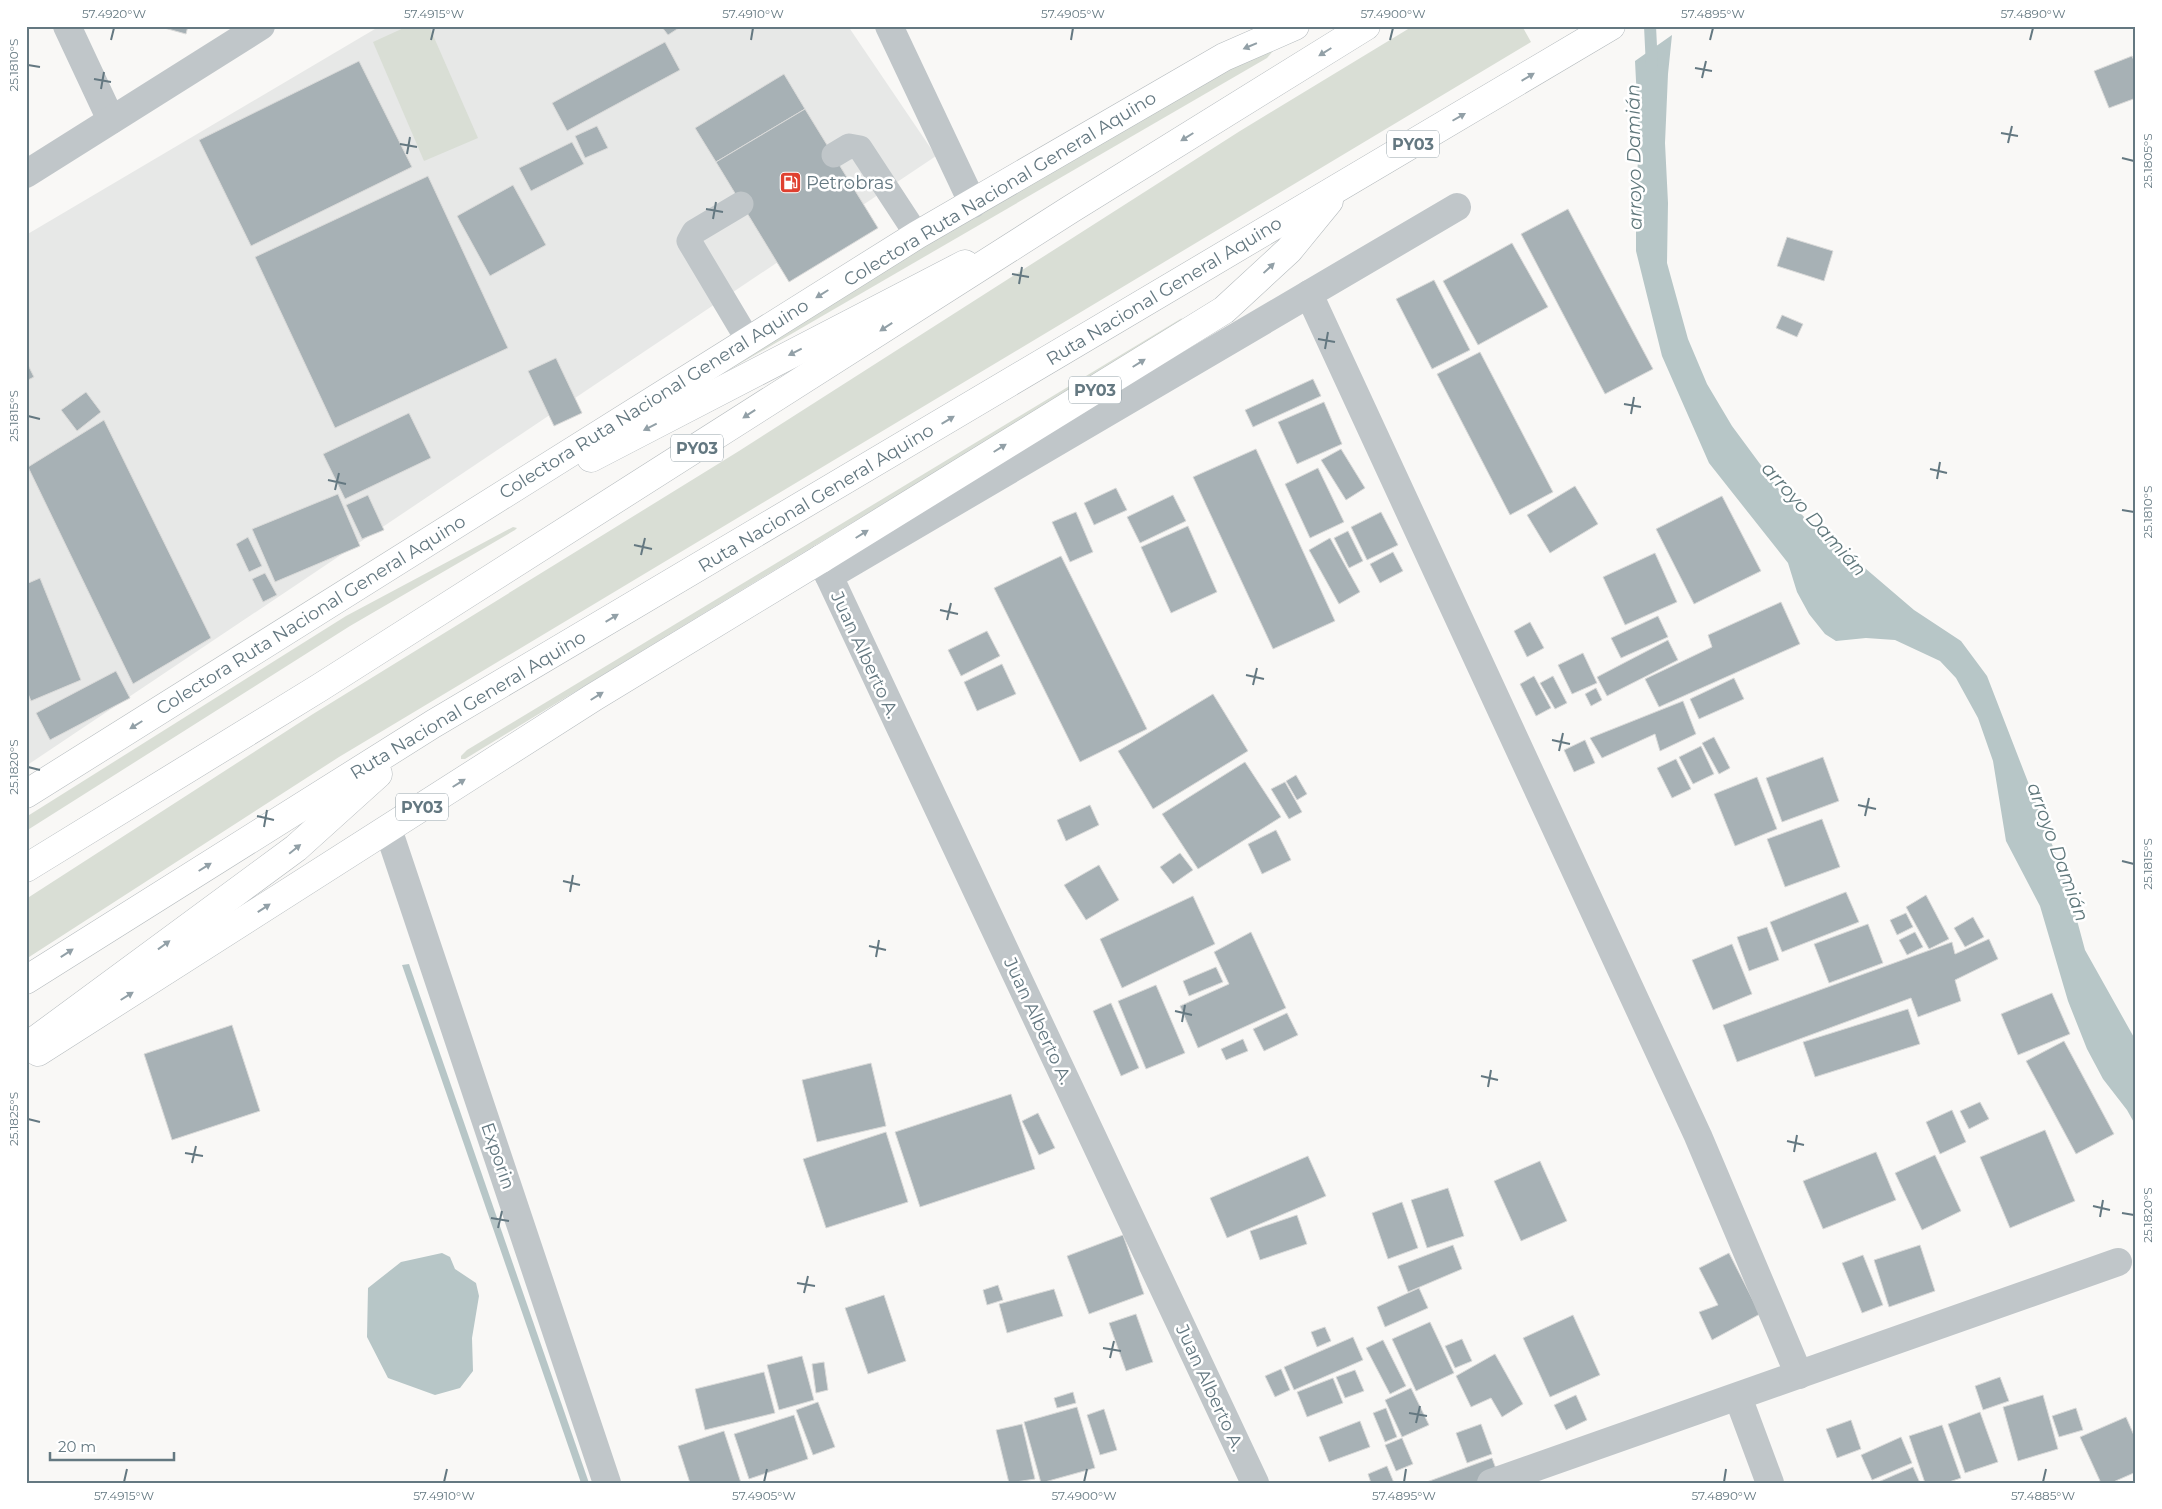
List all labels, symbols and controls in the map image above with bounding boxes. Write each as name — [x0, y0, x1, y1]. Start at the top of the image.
text: 57.4920°W — [82, 6, 146, 21]
text: 57.4915°W — [404, 6, 464, 21]
text: 57.4910°W — [722, 6, 784, 21]
text: 57.4905°W — [1041, 6, 1105, 21]
text: 57.4900°W — [1360, 6, 1426, 21]
text: 57.4895°W — [1681, 6, 1745, 21]
text: 57.4890°W — [2000, 6, 2066, 21]
text: 25.1810°S — [6, 39, 21, 91]
one-way arrow — [1243, 42, 1257, 50]
one-way arrow — [1318, 47, 1331, 57]
one-way arrow — [1521, 72, 1534, 81]
water label: arroyo Damián — [1621, 84, 1647, 230]
street label: Colectora Ruta Nacional General Aquino — [840, 87, 1160, 291]
one-way arrow — [1452, 113, 1465, 122]
road number: PY03 — [1387, 130, 1439, 158]
one-way arrow — [1180, 133, 1193, 142]
text: 25.1805°S — [2140, 133, 2155, 189]
fuel station icon: Petrobras — [778, 171, 802, 195]
place label: Petrobras — [806, 172, 893, 194]
street label: Ruta Nacional General Aquino — [1042, 212, 1286, 370]
one-way arrow — [1263, 262, 1275, 274]
one-way arrow — [816, 289, 829, 299]
street label: Colectora Ruta Nacional General Aquino — [495, 294, 813, 504]
one-way arrow — [880, 322, 893, 332]
one-way arrow — [788, 348, 802, 356]
one-way arrow — [1132, 358, 1145, 367]
road number: PY03 — [1069, 376, 1121, 404]
text: 25.1815°S — [6, 390, 21, 442]
one-way arrow — [743, 409, 756, 419]
one-way arrow — [941, 415, 955, 424]
street label: Ruta Nacional General Aquino — [694, 419, 938, 577]
one-way arrow — [643, 423, 658, 431]
road number: PY03 — [671, 434, 723, 462]
one-way arrow — [994, 444, 1007, 453]
water label: arroyo Damián — [1757, 457, 1871, 581]
text: 25.1810°S — [2140, 486, 2155, 538]
street label: Colectora Ruta Nacional General Aquino — [152, 510, 470, 720]
one-way arrow — [856, 529, 869, 538]
street label: Juan Alberto A. — [826, 587, 904, 722]
one-way arrow — [606, 614, 619, 623]
street label: Ruta Nacional General Aquino — [346, 626, 590, 784]
one-way arrow — [590, 692, 603, 701]
one-way arrow — [130, 720, 143, 730]
text: 25.1820°S — [6, 739, 21, 795]
one-way arrow — [453, 778, 466, 788]
water label: arroyo Damián — [2022, 780, 2094, 924]
road number: PY03 — [396, 794, 448, 820]
text: 25.1815°S — [2140, 838, 2155, 890]
one-way arrow — [288, 843, 301, 854]
one-way arrow — [198, 862, 211, 872]
one-way arrow — [257, 904, 270, 913]
one-way arrow — [157, 940, 170, 951]
one-way arrow — [61, 949, 74, 958]
street label: Juan Alberto A. — [999, 953, 1077, 1088]
one-way arrow — [120, 991, 133, 1001]
text: 25.1825°S — [6, 1092, 21, 1146]
street label: Exporin — [476, 1120, 520, 1192]
text: 25.1820°S — [2140, 1187, 2155, 1243]
street label: Juan Alberto A. — [1171, 1320, 1249, 1455]
scale bar — [50, 1429, 174, 1461]
text: 20 m — [58, 1437, 96, 1456]
text: 57.4915°W — [94, 1488, 154, 1503]
text: 57.4910°W — [413, 1488, 475, 1503]
text: 57.4905°W — [732, 1488, 796, 1503]
text: 57.4900°W — [1051, 1488, 1117, 1503]
text: 57.4895°W — [1372, 1488, 1436, 1503]
text: 57.4890°W — [1691, 1488, 1757, 1503]
text: 57.4885°W — [2011, 1488, 2075, 1503]

